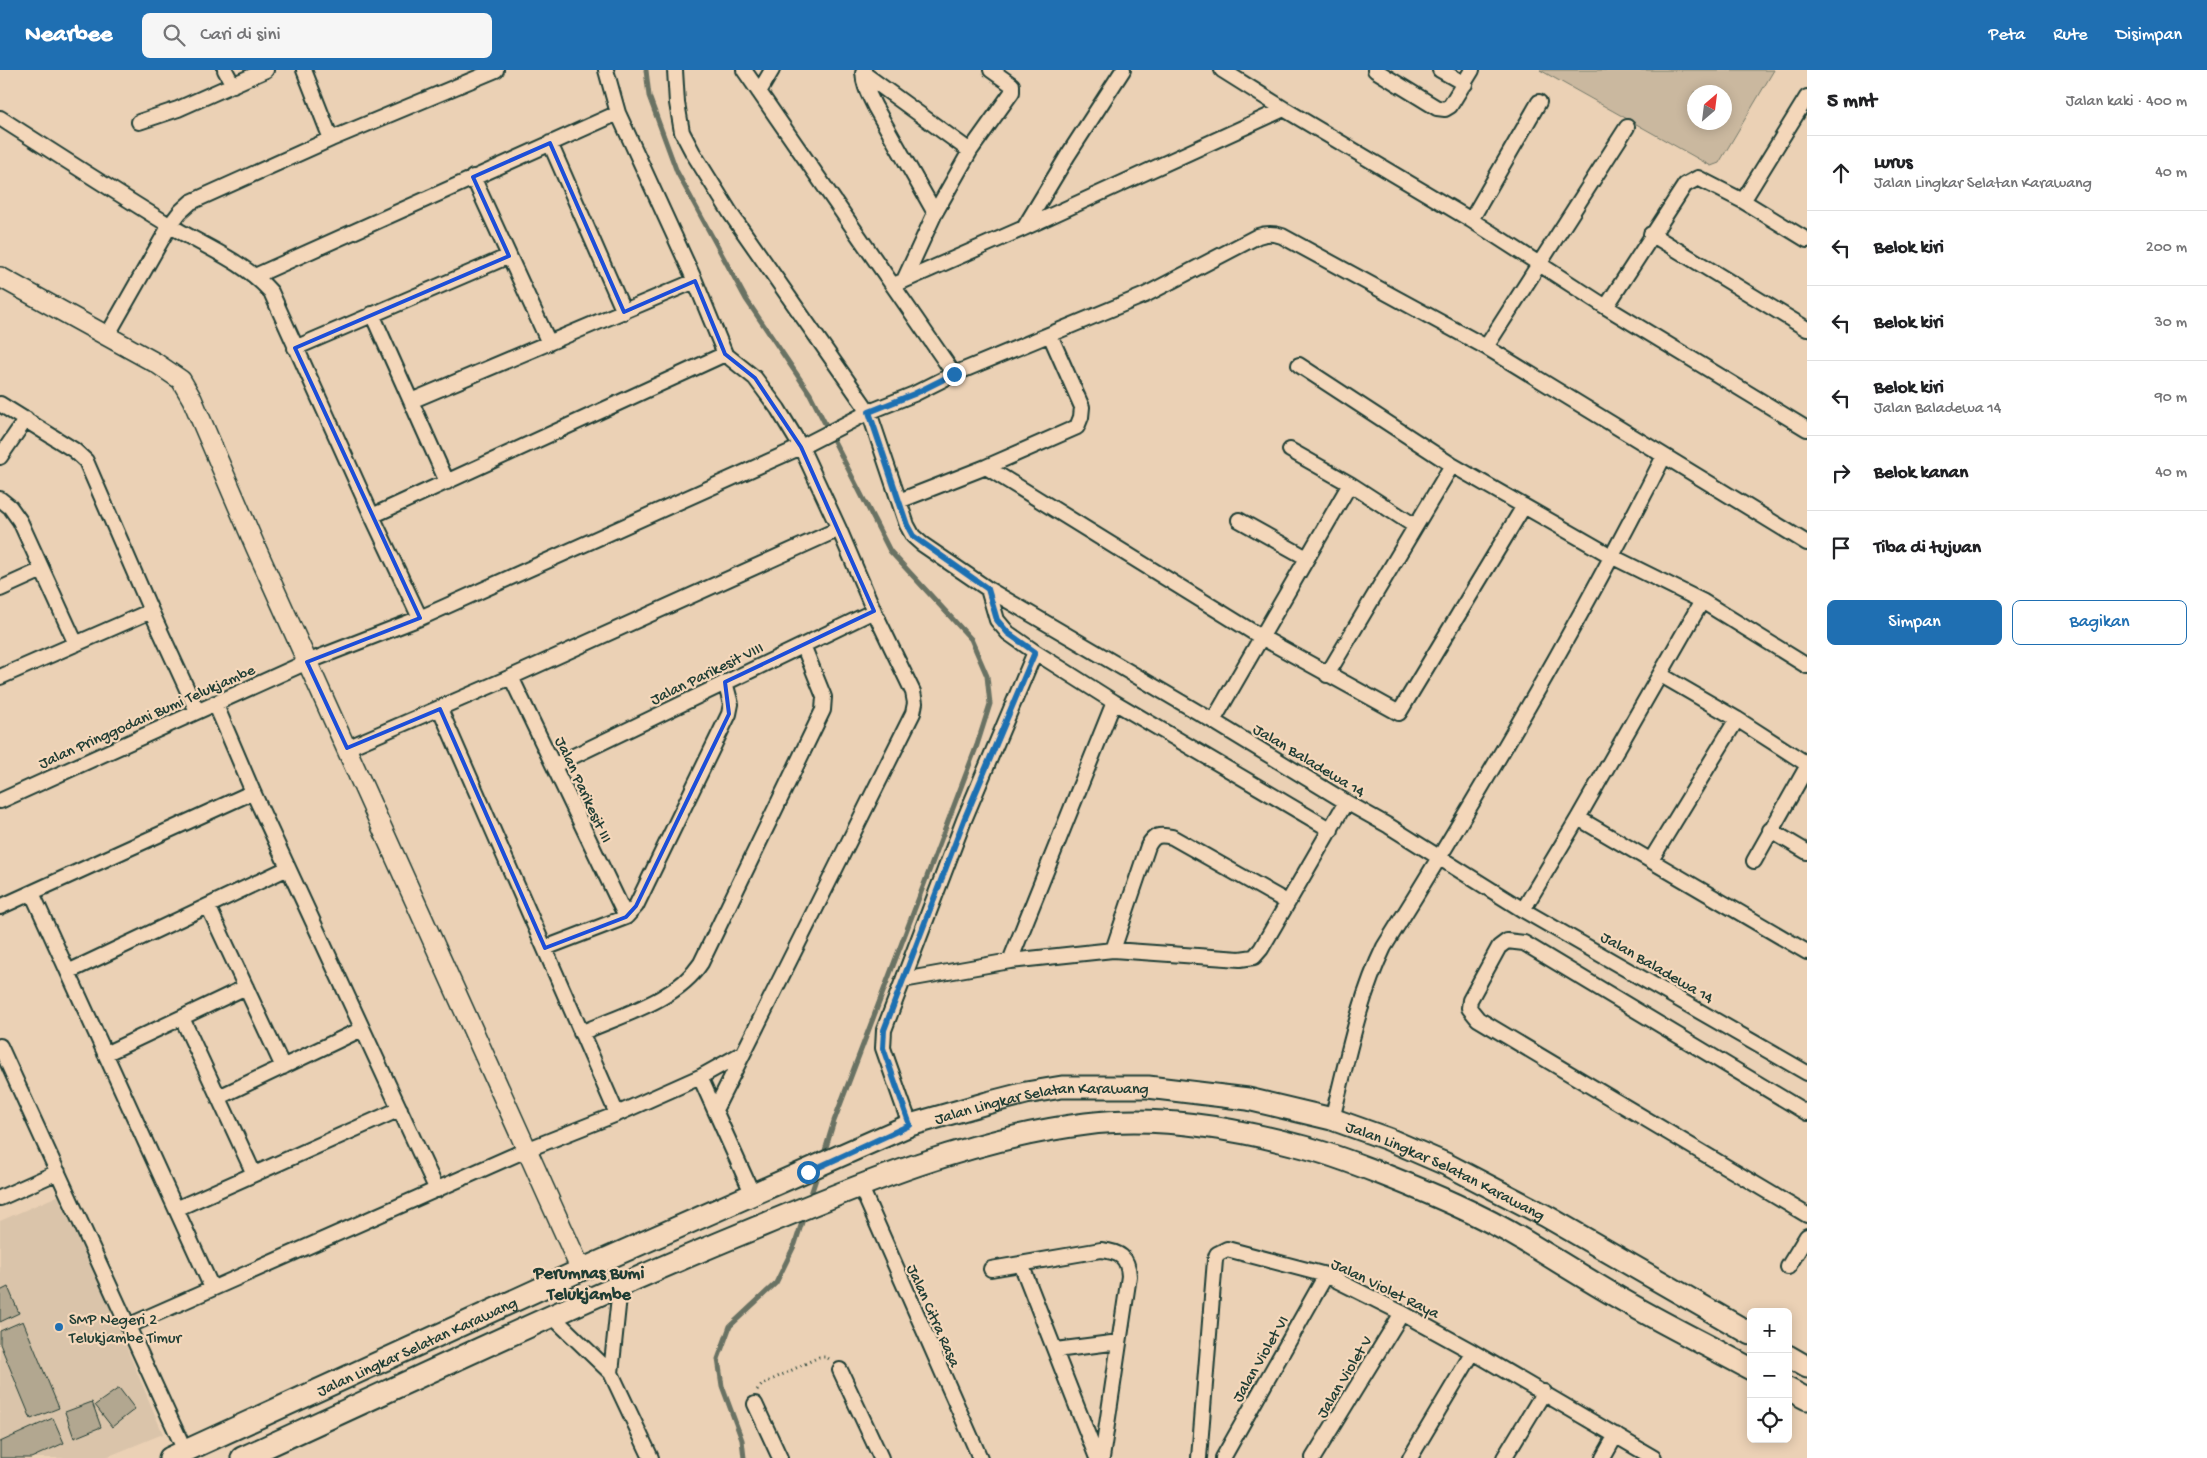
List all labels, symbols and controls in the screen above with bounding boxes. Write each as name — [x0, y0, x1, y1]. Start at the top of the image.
search box — [142, 13, 492, 58]
text: Nearbee — [25, 21, 112, 50]
icon: search — [160, 21, 188, 49]
text: Cari di sini — [200, 24, 281, 47]
text: Peta — [1989, 25, 2025, 46]
text: Rute — [2053, 25, 2088, 46]
text: Disimpan — [2116, 25, 2182, 46]
north arrow — [1687, 85, 1732, 130]
text: 5 mnt — [1827, 90, 1876, 115]
text: Jalan kaki · 400 m — [2066, 93, 2187, 112]
text: Lurus — [1874, 152, 1913, 175]
icon: ahead — [1827, 159, 1855, 187]
text: 40 m — [2155, 164, 2187, 183]
text: Jalan Lingkar Selatan Karawang — [1874, 175, 2092, 194]
icon: left — [1827, 234, 1855, 262]
text: Belok kiri — [1874, 237, 1944, 260]
text: 200 m — [2146, 239, 2187, 258]
icon: left — [1827, 309, 1855, 337]
text: Belok kiri — [1874, 312, 1944, 335]
text: 30 m — [2154, 314, 2187, 333]
route end — [943, 363, 966, 386]
text: Belok kiri — [1874, 377, 1944, 400]
icon: left — [1827, 384, 1855, 412]
text: 90 m — [2155, 389, 2187, 408]
text: Jalan Baladewa 14 — [1874, 400, 2001, 419]
icon: right — [1827, 459, 1855, 487]
text: Belok kanan — [1874, 462, 1968, 485]
text: 40 m — [2155, 464, 2187, 483]
icon: arrive — [1827, 534, 1855, 562]
text: Tiba di tujuan — [1874, 537, 1981, 560]
button: Simpan — [1827, 600, 2002, 645]
button: Bagikan — [2012, 600, 2187, 645]
street label: Jalan Parikesit VIII — [648, 640, 767, 711]
street label: Jalan Pringgodani Bumi Telukjambe — [36, 661, 259, 775]
street label: Jalan Baladewa 14 — [1249, 721, 1368, 803]
street label: Jalan Parikesit III — [549, 735, 615, 846]
street label: Jalan Baladewa 14 — [1596, 929, 1717, 1009]
street label: Jalan Lingkar Selatan Karawang — [933, 1081, 1149, 1130]
street label: Jalan Lingkar Selatan Karawang — [1342, 1119, 1547, 1227]
route start — [797, 1161, 820, 1184]
street label: Jalan Violet Raya — [1327, 1256, 1443, 1325]
street label: Jalan Citra Rasa — [901, 1262, 963, 1372]
district label: Perumnas Bumi Telukjambe — [533, 1264, 644, 1306]
street label: Jalan Lingkar Selatan Karawang — [315, 1294, 521, 1402]
map controls — [1747, 1308, 1792, 1443]
button: + — [1747, 1308, 1792, 1353]
place label: SMP Negeri 2 Telukjambe Timur — [68, 1312, 182, 1349]
street label: Jalan Violet VI — [1230, 1313, 1294, 1406]
marker: SMP Negeri 2 Telukjambe Timur — [53, 1321, 65, 1333]
street label: Jalan Violet V — [1314, 1333, 1378, 1422]
button: − — [1747, 1353, 1792, 1398]
button: locate — [1747, 1398, 1792, 1443]

